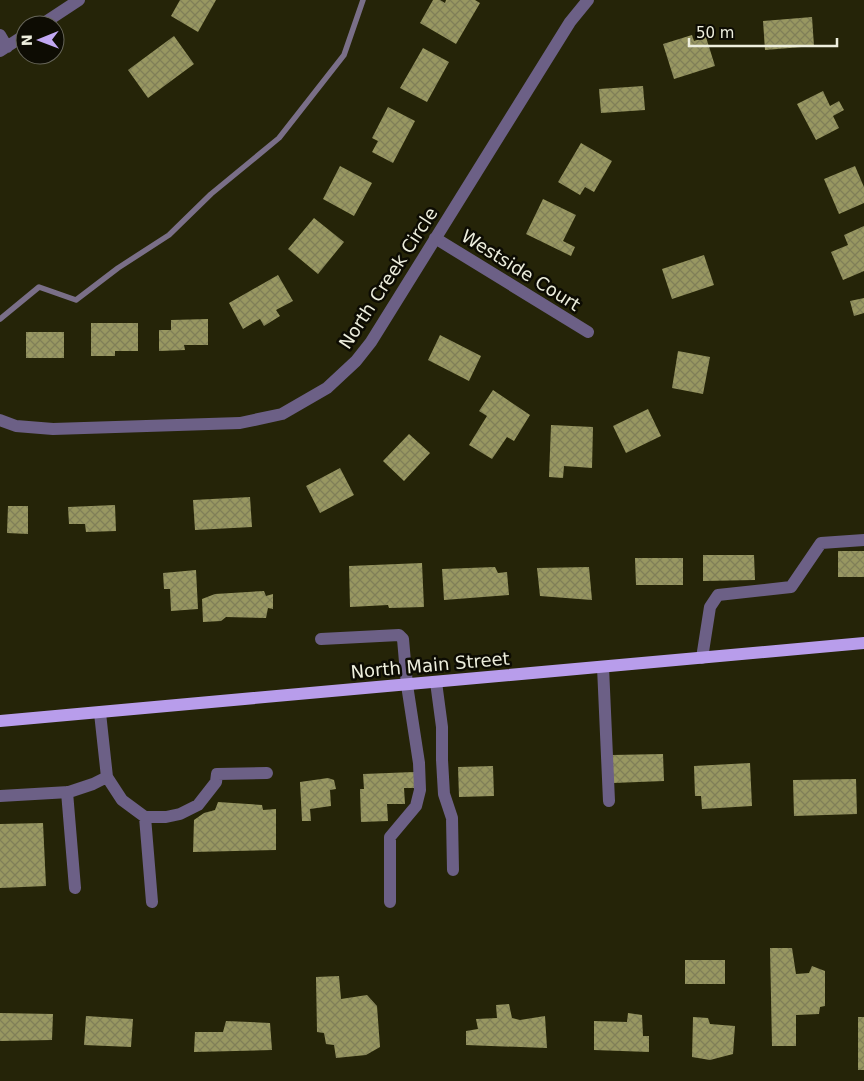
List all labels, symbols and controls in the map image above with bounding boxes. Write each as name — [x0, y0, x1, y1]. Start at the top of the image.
north arrow — [15, 15, 65, 65]
scale bar — [689, 15, 836, 47]
text: 50 m — [696, 24, 734, 42]
text: N — [19, 34, 35, 46]
street label: North Creek Circle — [334, 203, 442, 353]
street label: Westside Court — [458, 225, 584, 315]
street label: North Main Street — [350, 648, 510, 682]

